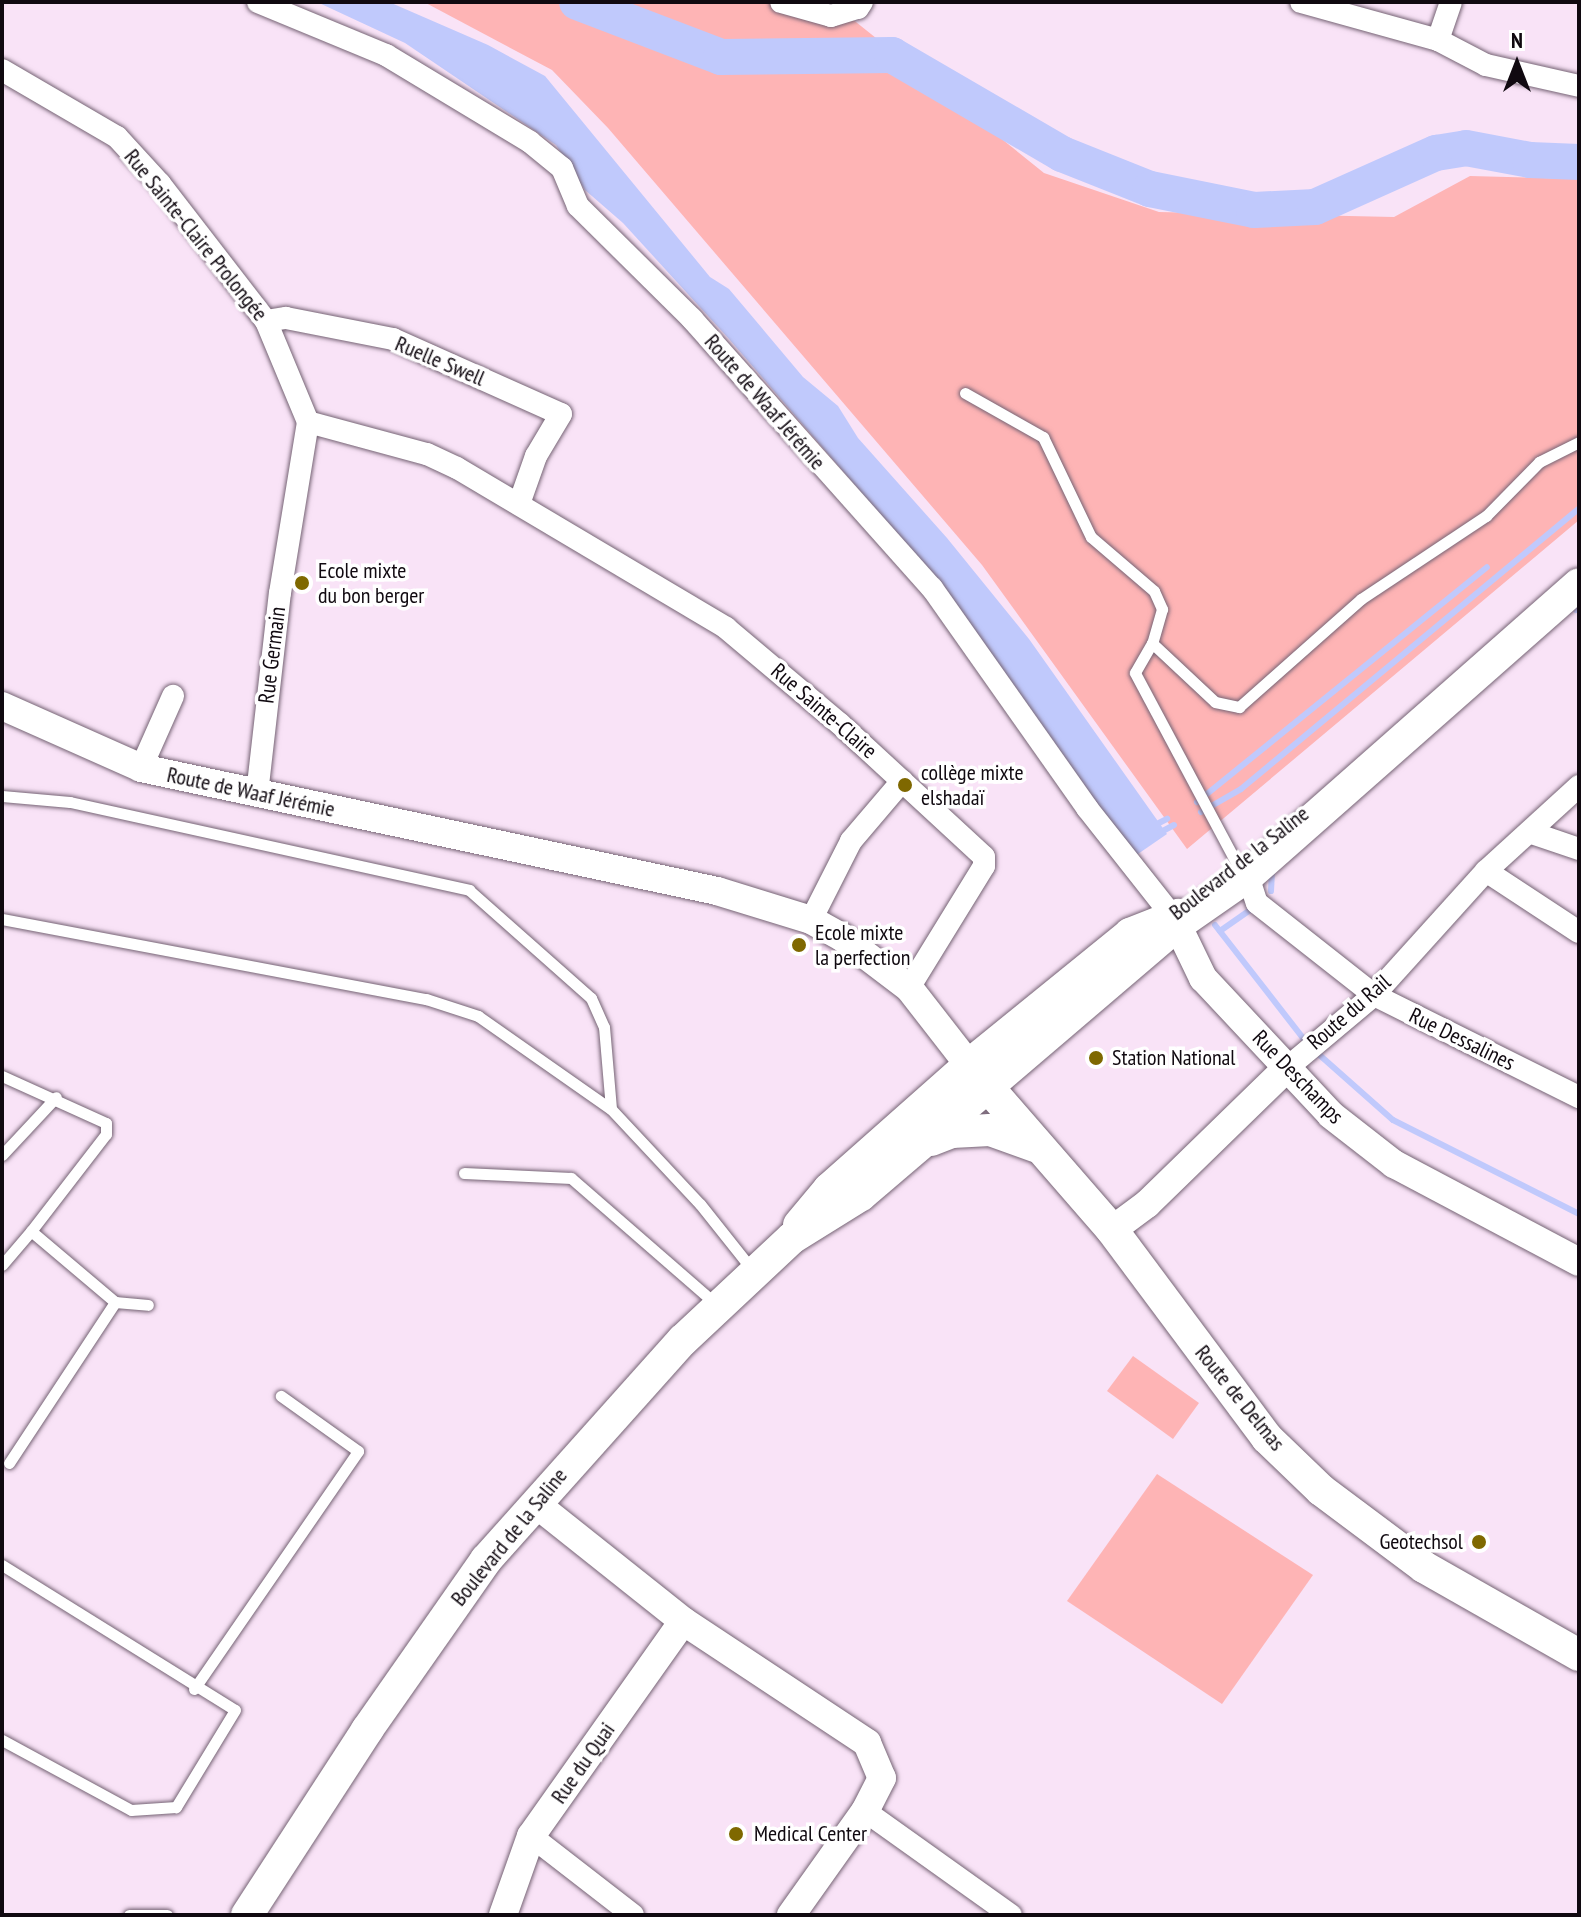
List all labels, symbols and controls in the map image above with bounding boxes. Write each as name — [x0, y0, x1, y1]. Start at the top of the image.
north arrow — [1477, 24, 1557, 104]
text: N — [1511, 26, 1523, 54]
street label: Rue Sainte-Claire Prolongée — [119, 144, 273, 326]
street label: Route de Waaf Jérémie — [699, 329, 831, 475]
street label: Ruelle Swell — [391, 330, 489, 392]
place label: Ecole mixte du bon berger — [318, 557, 424, 608]
marker: Ecole mixte du bon berger — [293, 574, 311, 592]
street label: Rue Germain — [253, 605, 291, 705]
street label: Rue Sainte-Claire — [766, 658, 882, 764]
place label: collège mixte elshadaï — [921, 759, 1023, 810]
street label: Route de Waaf Jérémie — [164, 761, 338, 823]
marker: collège mixte elshadaï — [896, 776, 914, 794]
street label: Boulevard de la Saline — [1164, 800, 1314, 926]
place label: Ecole mixte la perfection — [815, 919, 910, 970]
marker: Ecole mixte la perfection — [790, 936, 808, 954]
street label: Route du Rail — [1302, 969, 1396, 1055]
street label: Rue Dessalines — [1405, 1002, 1519, 1076]
street label: Rue Deschamps — [1247, 1025, 1349, 1129]
place label: Station National — [1112, 1045, 1235, 1071]
marker: Station National — [1087, 1049, 1105, 1067]
street label: Route de Delmas — [1189, 1340, 1291, 1456]
street label: Boulevard de la Saline — [445, 1463, 573, 1611]
place label: Geotechsol — [1379, 1529, 1463, 1555]
marker: Geotechsol — [1470, 1533, 1488, 1551]
street label: Rue du Quai — [546, 1717, 620, 1809]
place label: Medical Center — [754, 1821, 867, 1847]
marker: Medical Center — [725, 1823, 747, 1845]

